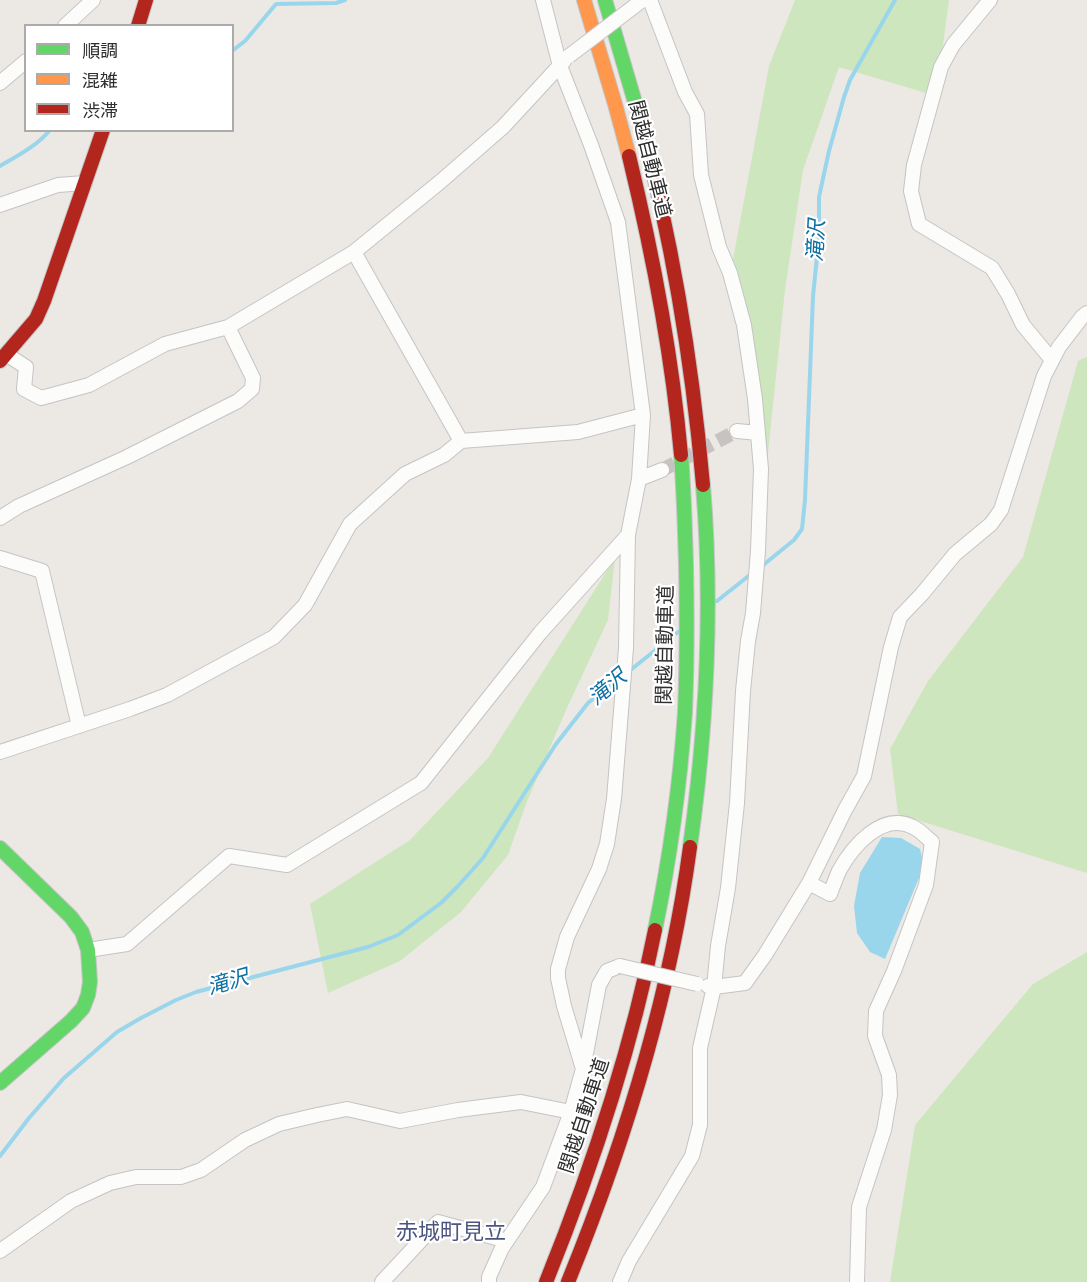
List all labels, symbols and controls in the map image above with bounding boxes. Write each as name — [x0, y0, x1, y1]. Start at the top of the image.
legend — [24, 24, 234, 132]
text: 順調 — [82, 38, 118, 62]
text: 混雑 — [82, 68, 118, 92]
text: 渋滞 — [82, 98, 118, 122]
street label: 関越自動車道 — [623, 98, 675, 220]
water label: 滝沢 — [803, 219, 831, 263]
street label: 関越自動車道 — [653, 585, 679, 705]
water label: 滝沢 — [584, 665, 632, 711]
water label: 滝沢 — [204, 965, 252, 1001]
street label: 関越自動車道 — [555, 1055, 615, 1177]
district label: 赤城町見立 — [396, 1220, 506, 1246]

